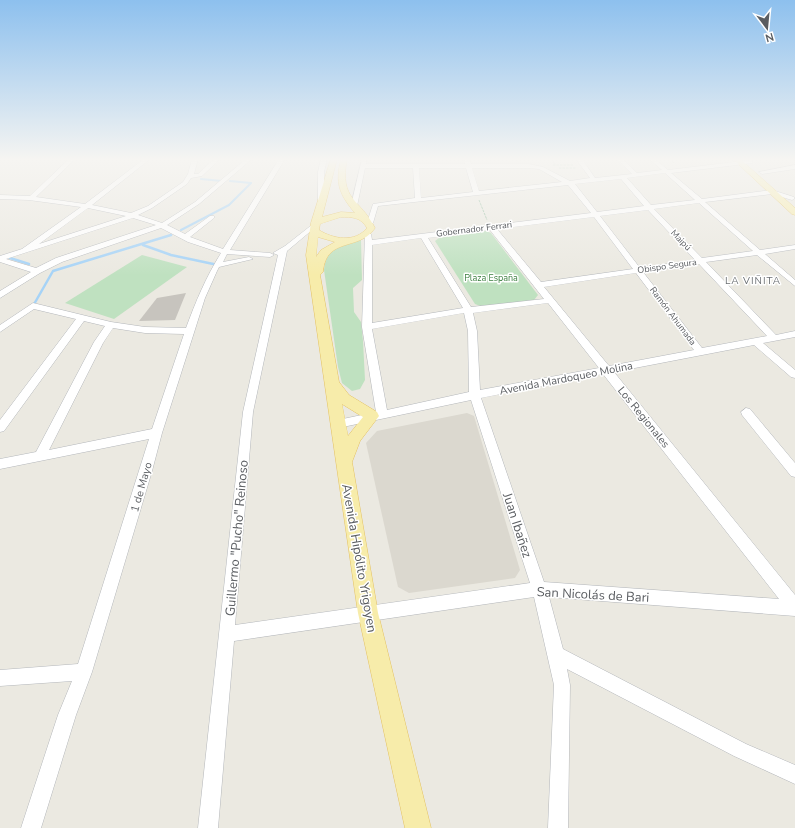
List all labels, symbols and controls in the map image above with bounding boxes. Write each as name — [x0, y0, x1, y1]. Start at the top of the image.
north arrow — [747, 8, 787, 48]
text: N — [764, 29, 776, 45]
street label: Gobernador Ferrari — [435, 218, 513, 240]
street label: Maipú — [668, 227, 694, 253]
street label: Obispo Segura — [637, 256, 698, 276]
park label: Plaza España — [464, 272, 518, 284]
district label: LA VIÑITA — [725, 274, 781, 288]
street label: Ramón Ahumada — [647, 284, 699, 348]
street label: Avenida Mardoqueo Molina — [498, 358, 634, 399]
street label: Los Regionales — [614, 384, 673, 451]
street label: Guillermo "Pucho" Reinoso — [221, 459, 253, 617]
street label: 1 de Mayo — [127, 460, 156, 514]
street label: Avenida Hipólito Yrigoyen — [337, 482, 381, 634]
street label: Juan Ibañez — [498, 490, 536, 560]
street label: San Nicolás de Bari — [536, 583, 650, 607]

